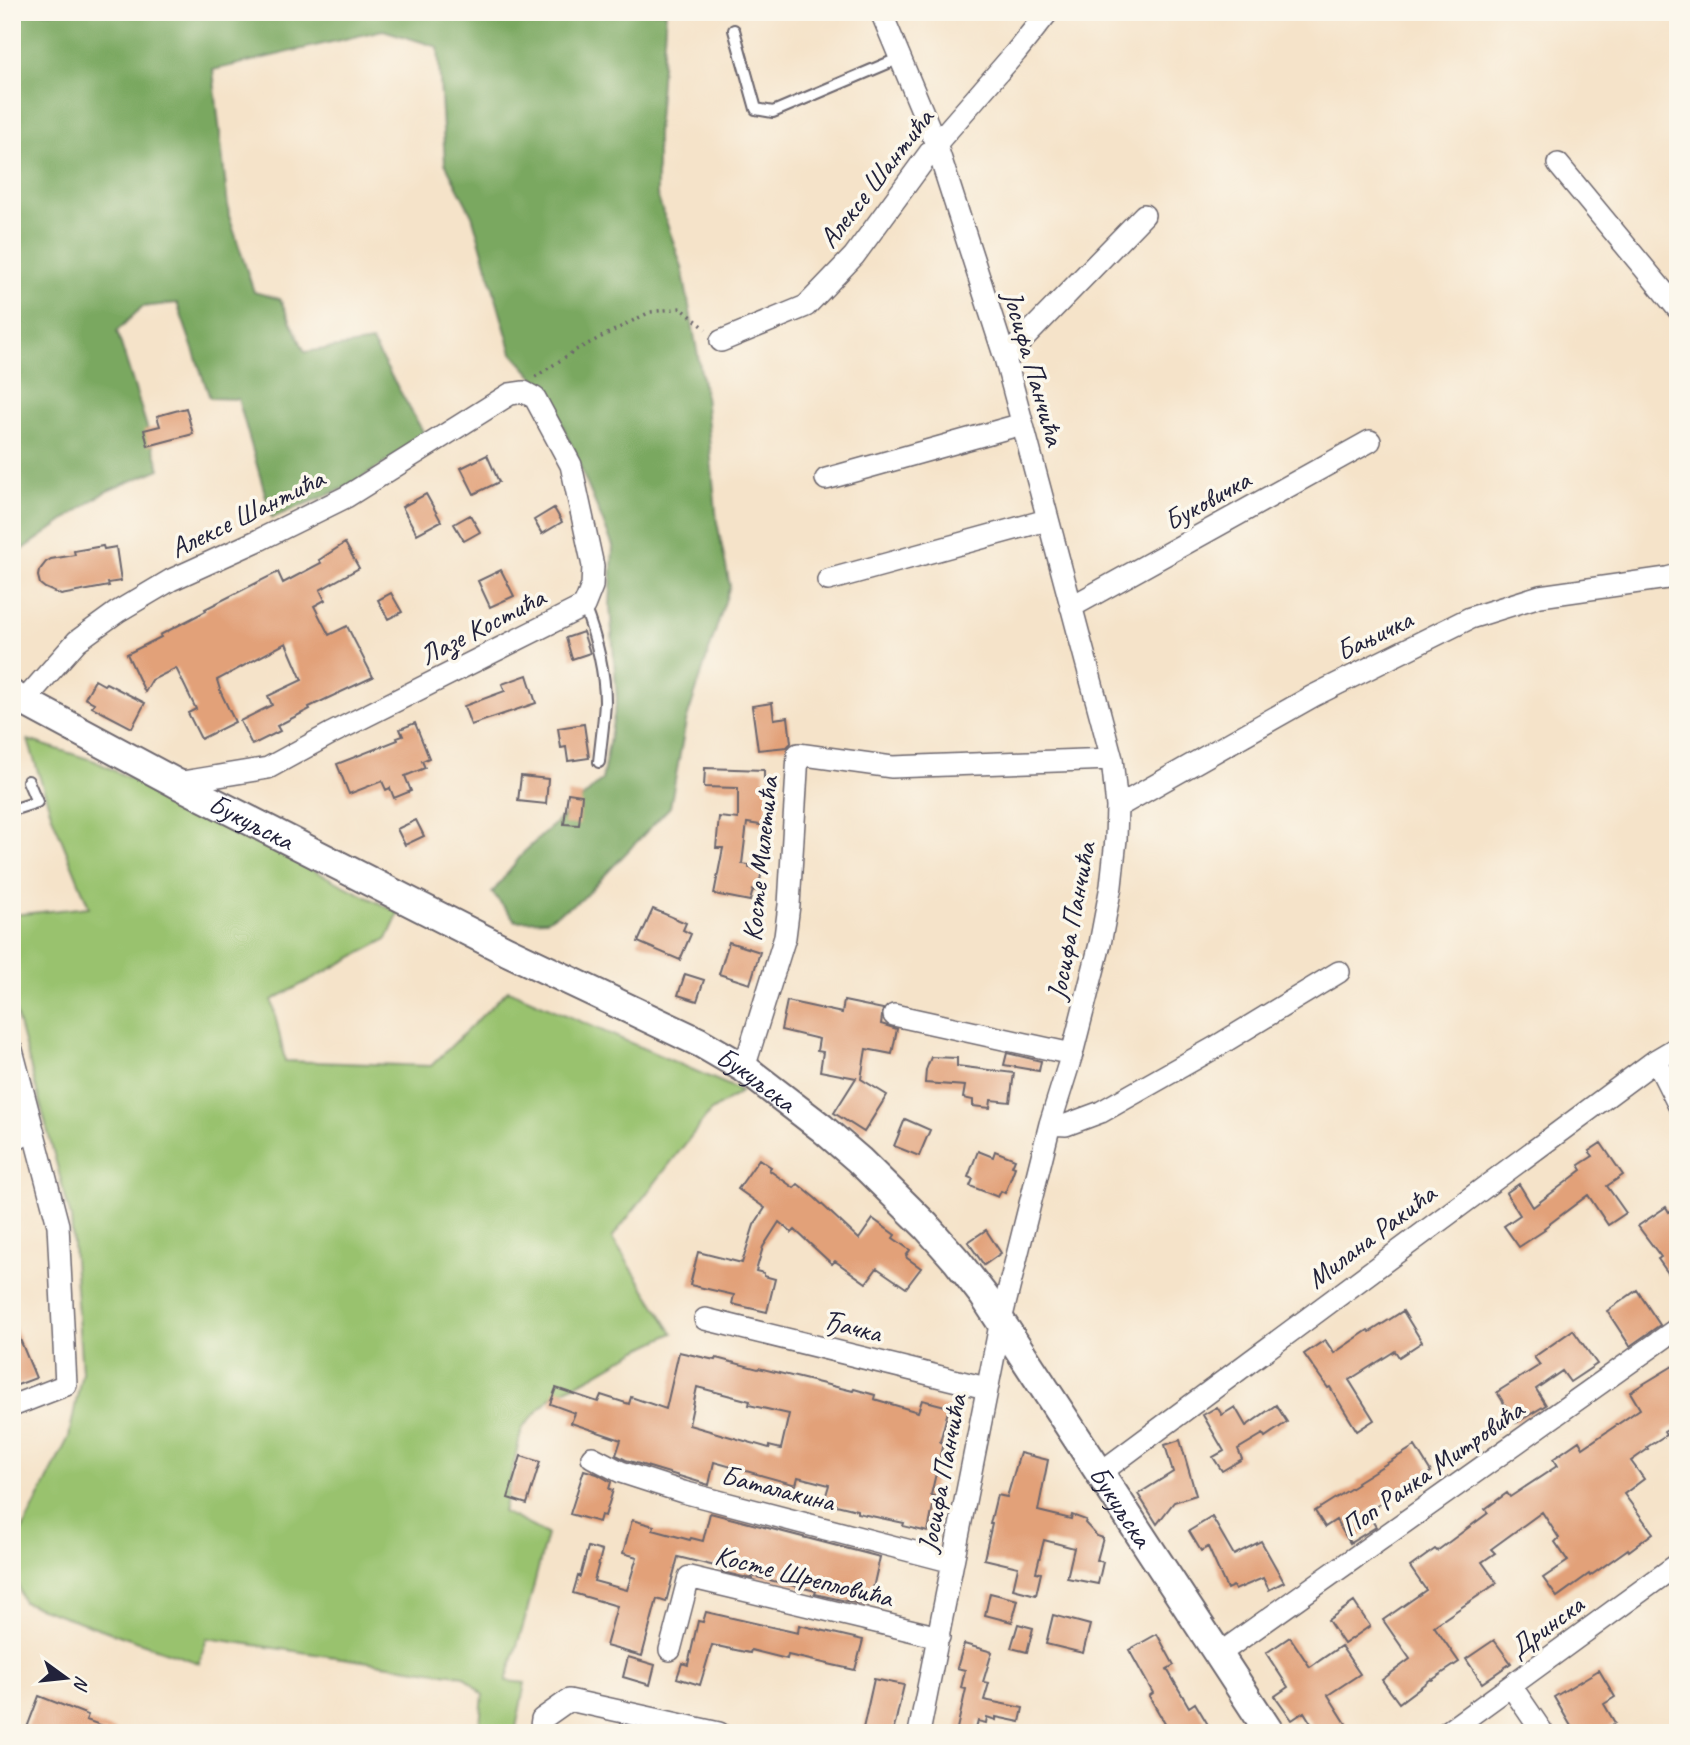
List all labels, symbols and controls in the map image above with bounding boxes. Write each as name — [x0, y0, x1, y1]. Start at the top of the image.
street label: Алексе Шантића — [811, 100, 942, 255]
street label: Јосифа Панчића — [995, 285, 1073, 451]
street label: Алексе Шантића — [164, 460, 331, 565]
street label: Буковичка — [1158, 461, 1258, 538]
street label: Лазе Костића — [413, 579, 553, 673]
street label: Бањичка — [1330, 601, 1419, 668]
street label: Косте Милетића — [734, 773, 786, 943]
street label: Букуљска — [203, 785, 301, 858]
street label: Јосифа Панчића — [1038, 838, 1104, 1005]
street label: Букуљска — [710, 1038, 805, 1120]
street label: Милана Ракића — [1300, 1175, 1444, 1296]
street label: Ђачка — [819, 1302, 887, 1351]
street label: Јосифа Панчића — [909, 1390, 975, 1557]
street label: Поп Ранка Митровића — [1334, 1391, 1532, 1544]
street label: Баталакина — [718, 1457, 840, 1519]
street label: Букуљска — [1082, 1459, 1162, 1555]
street label: Косте Шрепловића — [712, 1537, 898, 1615]
street label: Дринска — [1502, 1586, 1592, 1665]
north arrow — [32, 1644, 102, 1714]
text: N — [68, 1673, 95, 1694]

